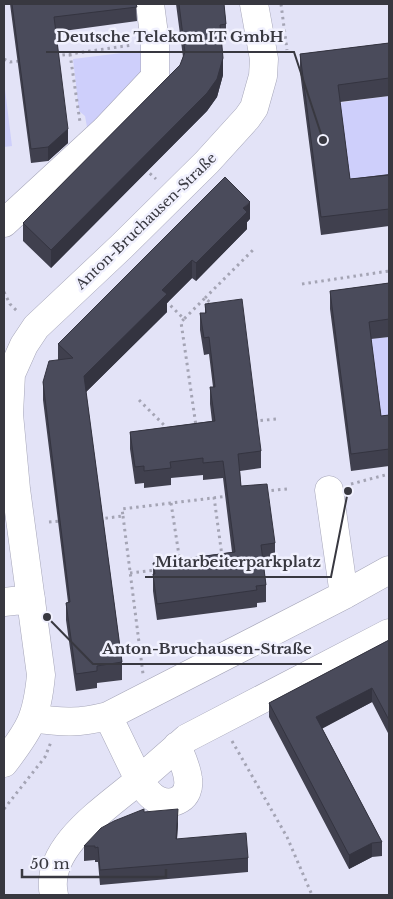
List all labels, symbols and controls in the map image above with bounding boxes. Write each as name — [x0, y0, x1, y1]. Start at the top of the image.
callout: Deutsche Telekom IT GmbH — [46, 22, 294, 52]
text: Deutsche Telekom IT GmbH — [56, 27, 284, 46]
street label: Anton-Bruchausen-Straße — [71, 149, 220, 294]
callout: Mitarbeiterparkplatz — [145, 547, 331, 577]
text: Mitarbeiterparkplatz — [155, 552, 321, 571]
callout: Anton-Bruchausen-Straße — [93, 634, 322, 664]
text: Anton-Bruchausen-Straße — [101, 639, 312, 658]
scale bar — [22, 846, 166, 878]
text: 50 m — [30, 854, 70, 873]

